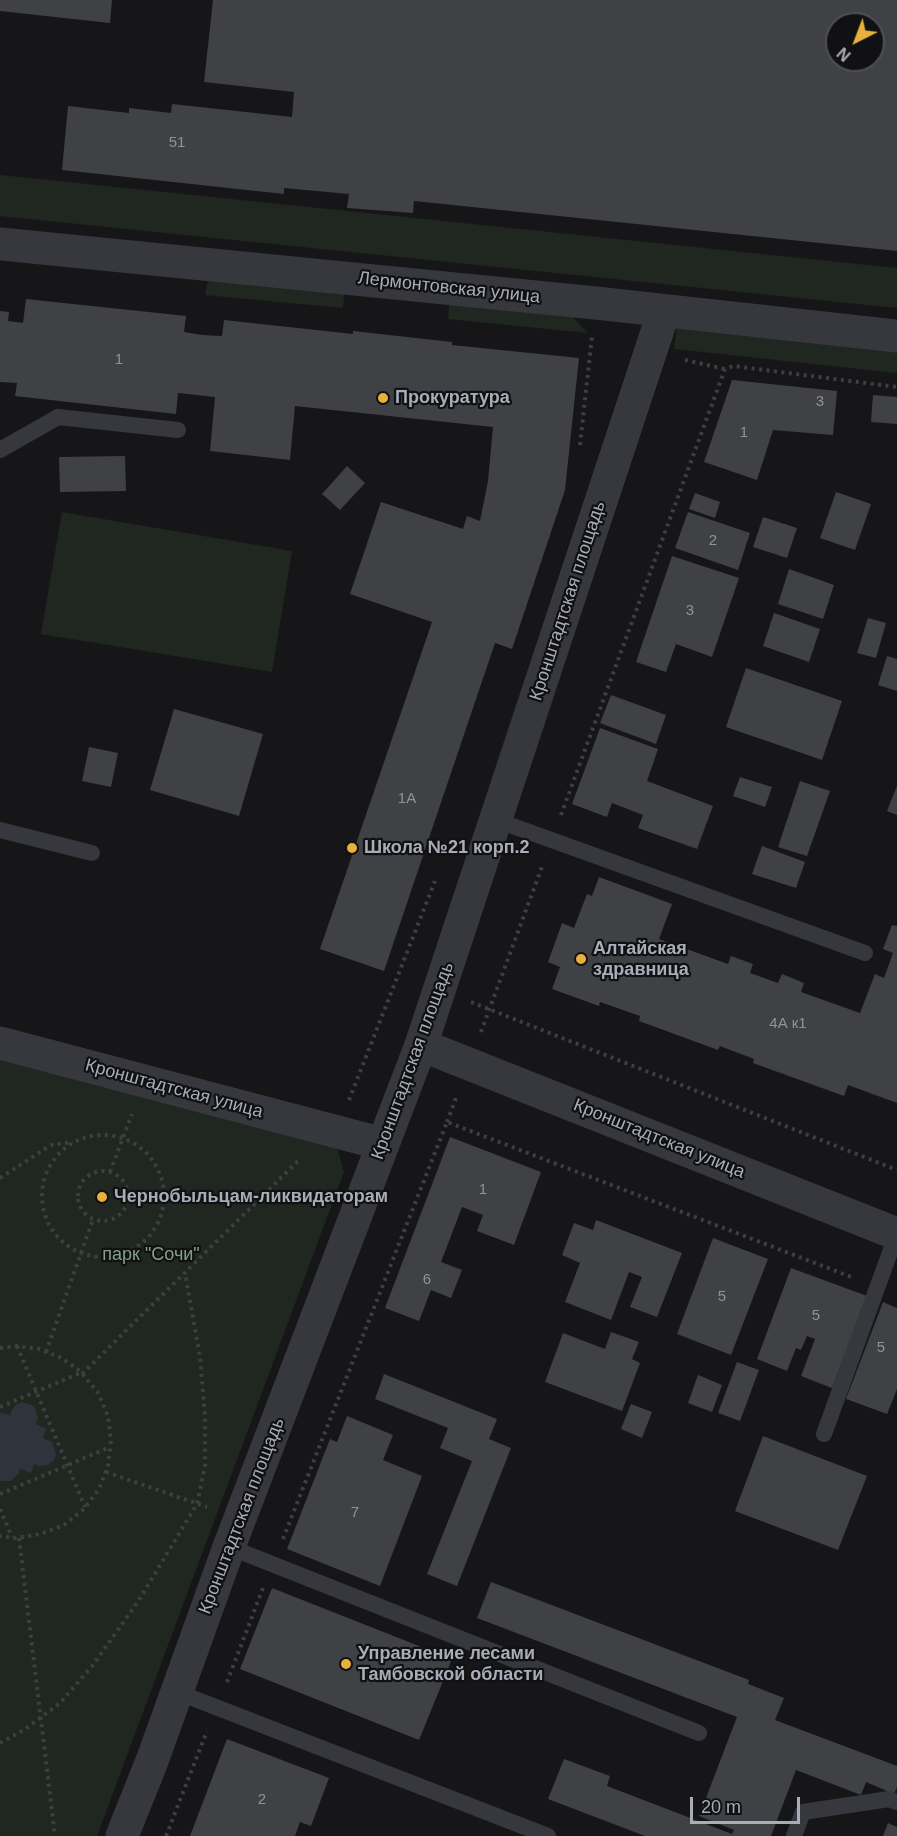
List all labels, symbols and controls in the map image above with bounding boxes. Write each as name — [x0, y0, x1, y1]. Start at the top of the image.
north arrow — [825, 12, 885, 72]
text: N — [834, 44, 854, 64]
house number: 51 — [169, 134, 185, 152]
street label: Лермонтовская улица — [357, 268, 541, 308]
house number: 1 — [115, 351, 123, 369]
place label: Прокуратура — [395, 387, 510, 409]
marker: Прокуратура — [376, 391, 390, 405]
house number: 3 — [816, 393, 824, 411]
house number: 1 — [740, 424, 748, 442]
street label: Кронштадтская площадь — [525, 498, 611, 704]
house number: 2 — [709, 532, 717, 550]
house number: 3 — [686, 602, 694, 620]
house number: 1А — [398, 790, 416, 808]
place label: Школа №21 корп.2 — [364, 837, 530, 859]
marker: Школа №21 корп.2 — [345, 841, 359, 855]
place label: Алтайская здравница — [593, 938, 689, 980]
marker: Алтайская здравница — [574, 952, 588, 966]
street label: Кронштадтская площадь — [367, 959, 459, 1163]
house number: 4А к1 — [769, 1015, 807, 1033]
street label: Кронштадтская улица — [83, 1055, 265, 1123]
street label: Кронштадтская улица — [570, 1095, 748, 1183]
house number: 1 — [479, 1181, 487, 1199]
place label: Чернобыльцам-ликвидаторам — [114, 1186, 388, 1208]
marker: Чернобыльцам-ликвидаторам — [95, 1190, 109, 1204]
park label: парк "Сочи" — [102, 1244, 200, 1266]
house number: 6 — [423, 1271, 431, 1289]
house number: 5 — [718, 1288, 726, 1306]
house number: 5 — [812, 1307, 820, 1325]
house number: 5 — [877, 1339, 885, 1357]
street label: Кронштадтская площадь — [195, 1415, 289, 1617]
house number: 7 — [351, 1504, 359, 1522]
place label: Управление лесами Тамбовской области — [358, 1643, 543, 1686]
marker: Управление лесами Тамбовской области — [339, 1657, 353, 1671]
scale bar — [693, 1785, 802, 1823]
house number: 2 — [258, 1791, 266, 1809]
text: 20 m — [701, 1797, 741, 1817]

